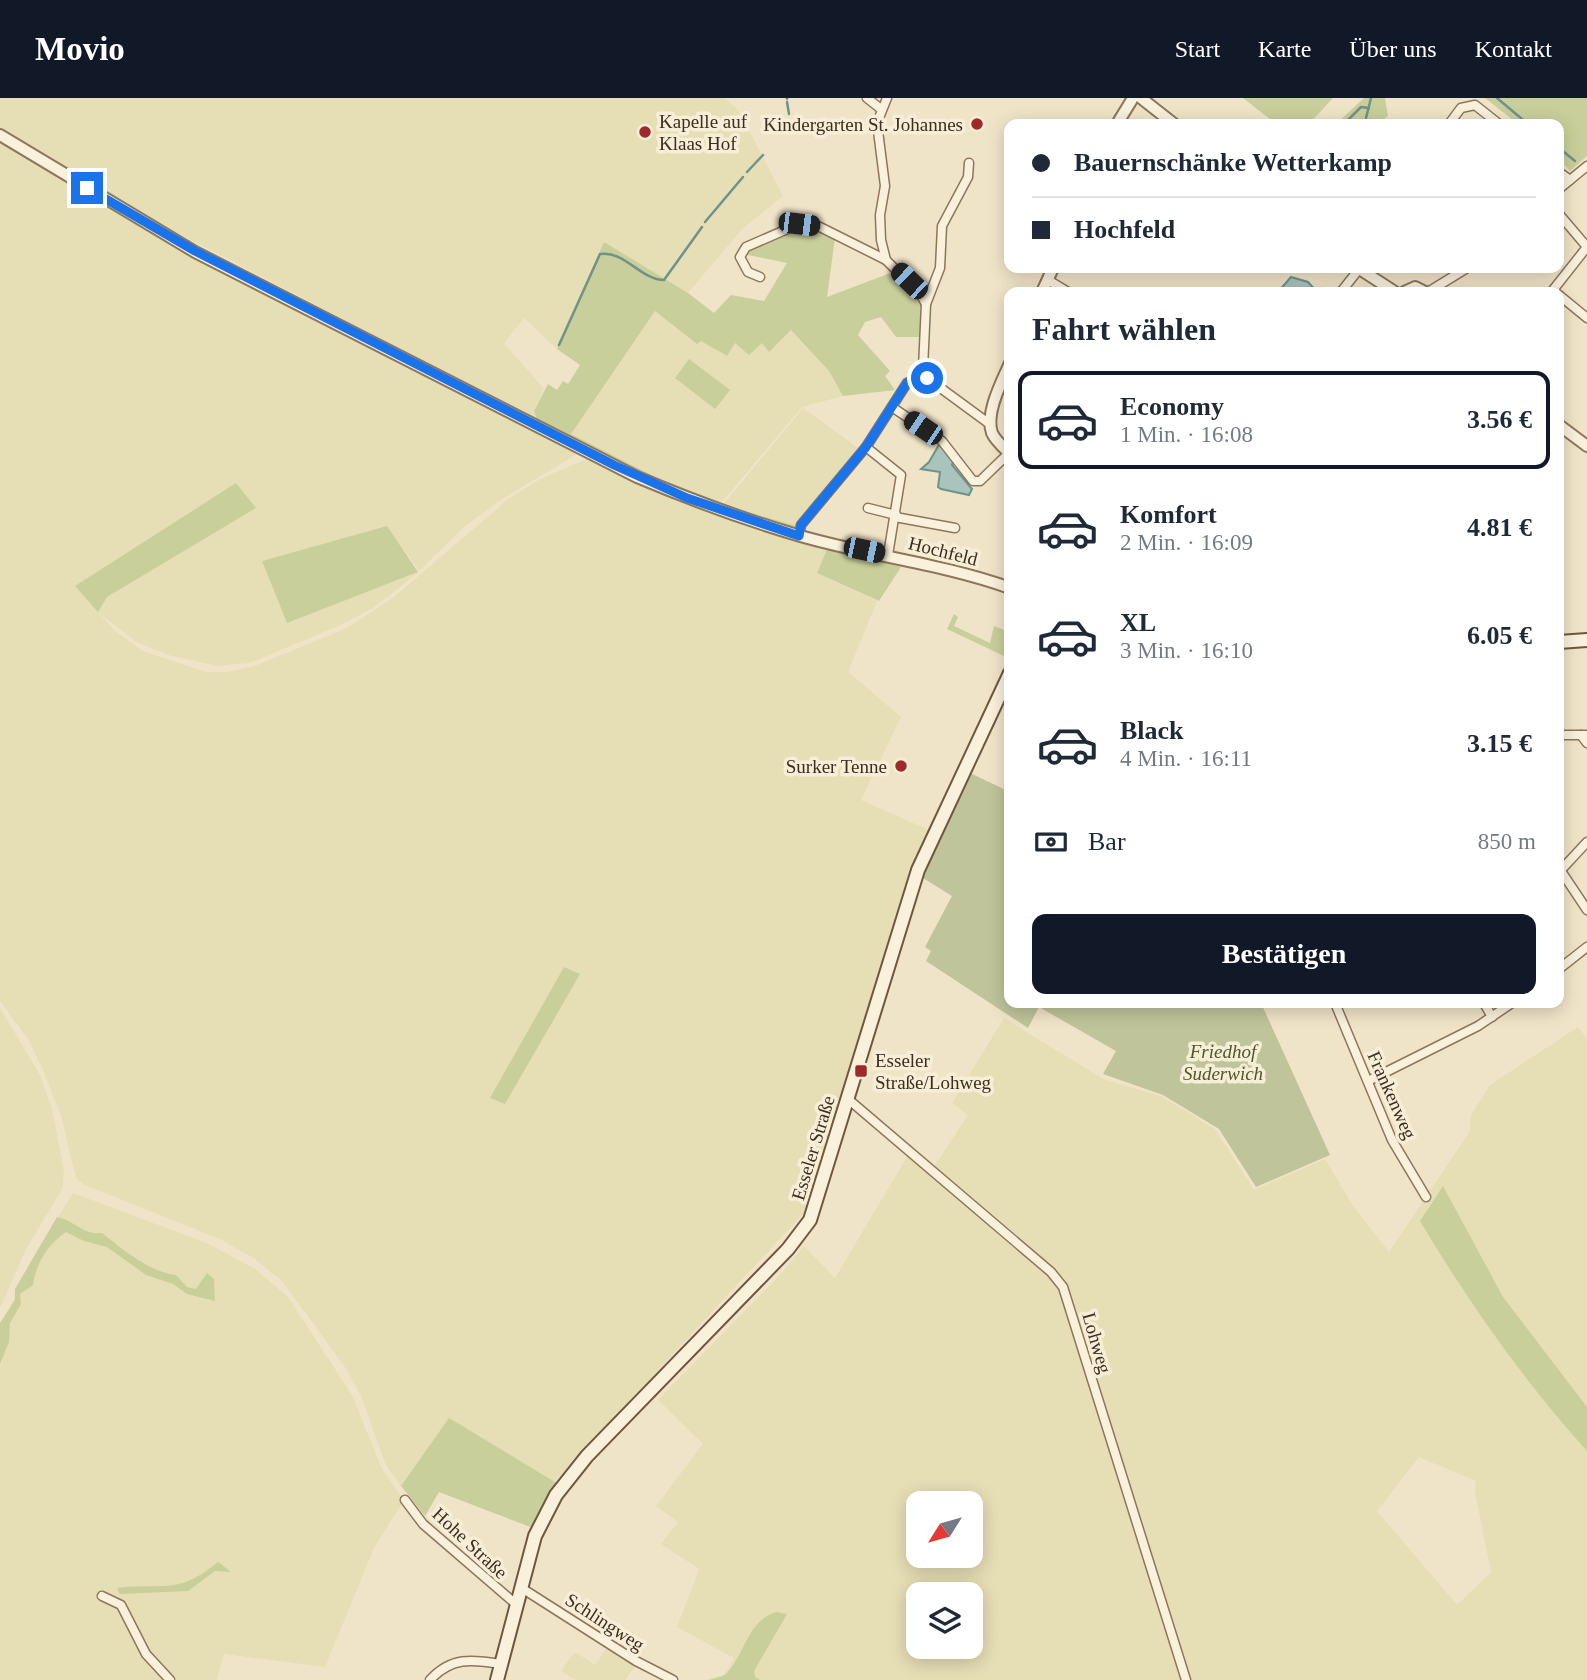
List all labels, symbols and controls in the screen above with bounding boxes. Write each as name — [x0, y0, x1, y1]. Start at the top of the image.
text: Movio — [35, 31, 125, 67]
text: Start — [1175, 36, 1220, 62]
text: Karte — [1258, 36, 1311, 62]
text: Über uns — [1349, 36, 1437, 62]
text: Kontakt — [1475, 36, 1552, 62]
place label: Kapelle auf Klaas Hof — [659, 111, 748, 154]
place label: Kindergarten St. Johannes — [763, 114, 963, 135]
marker: Kindergarten St. Johannes — [969, 116, 985, 132]
marker: Kapelle auf Klaas Hof — [637, 124, 653, 140]
text: Bauernschänke Wetterkamp — [1074, 148, 1392, 177]
route end — [71, 172, 103, 204]
car — [777, 211, 822, 237]
text: Hochfeld — [1074, 215, 1175, 244]
car — [887, 259, 932, 303]
text: Fahrt wählen — [1032, 311, 1216, 347]
route start — [911, 362, 943, 394]
icon: car — [1036, 389, 1099, 452]
text: Economy — [1120, 392, 1224, 421]
text: 3.56 € — [1467, 405, 1532, 434]
car — [900, 408, 947, 448]
text: 1 Min. · 16:08 — [1120, 422, 1253, 447]
icon: car — [1036, 497, 1099, 560]
text: Komfort — [1120, 500, 1217, 529]
text: 4.81 € — [1467, 513, 1532, 542]
text: 2 Min. · 16:09 — [1120, 530, 1253, 555]
street label: Hochfeld — [906, 532, 980, 570]
car — [842, 535, 887, 565]
icon: car — [1036, 605, 1099, 668]
text: XL — [1120, 608, 1156, 637]
text: 6.05 € — [1467, 621, 1532, 650]
text: 3 Min. · 16:10 — [1120, 638, 1253, 663]
icon: car — [1036, 713, 1099, 776]
text: Black — [1120, 716, 1184, 745]
text: 3.15 € — [1467, 729, 1532, 758]
text: 4 Min. · 16:11 — [1120, 746, 1252, 771]
place label: Surker Tenne — [786, 756, 887, 777]
marker: Surker Tenne — [893, 758, 909, 774]
icon: cash — [1032, 823, 1070, 861]
text: Bar — [1088, 827, 1126, 856]
text: 850 m — [1478, 829, 1536, 854]
button: Bestätigen — [1032, 914, 1536, 994]
park label: Friedhof Suderwich — [1183, 1041, 1263, 1084]
street label: Frankenweg — [1363, 1048, 1421, 1143]
place label: Esseler Straße/Lohweg — [875, 1050, 992, 1093]
marker: Esseler Straße/Lohweg — [853, 1063, 869, 1079]
street label: Esseler Straße — [787, 1093, 839, 1203]
street label: Lohweg — [1078, 1310, 1116, 1376]
north arrow — [906, 1491, 984, 1568]
map controls — [906, 1491, 983, 1659]
street label: Hohe Straße — [428, 1503, 512, 1583]
button: layers — [906, 1582, 983, 1659]
street label: Schlingweg — [562, 1589, 649, 1656]

